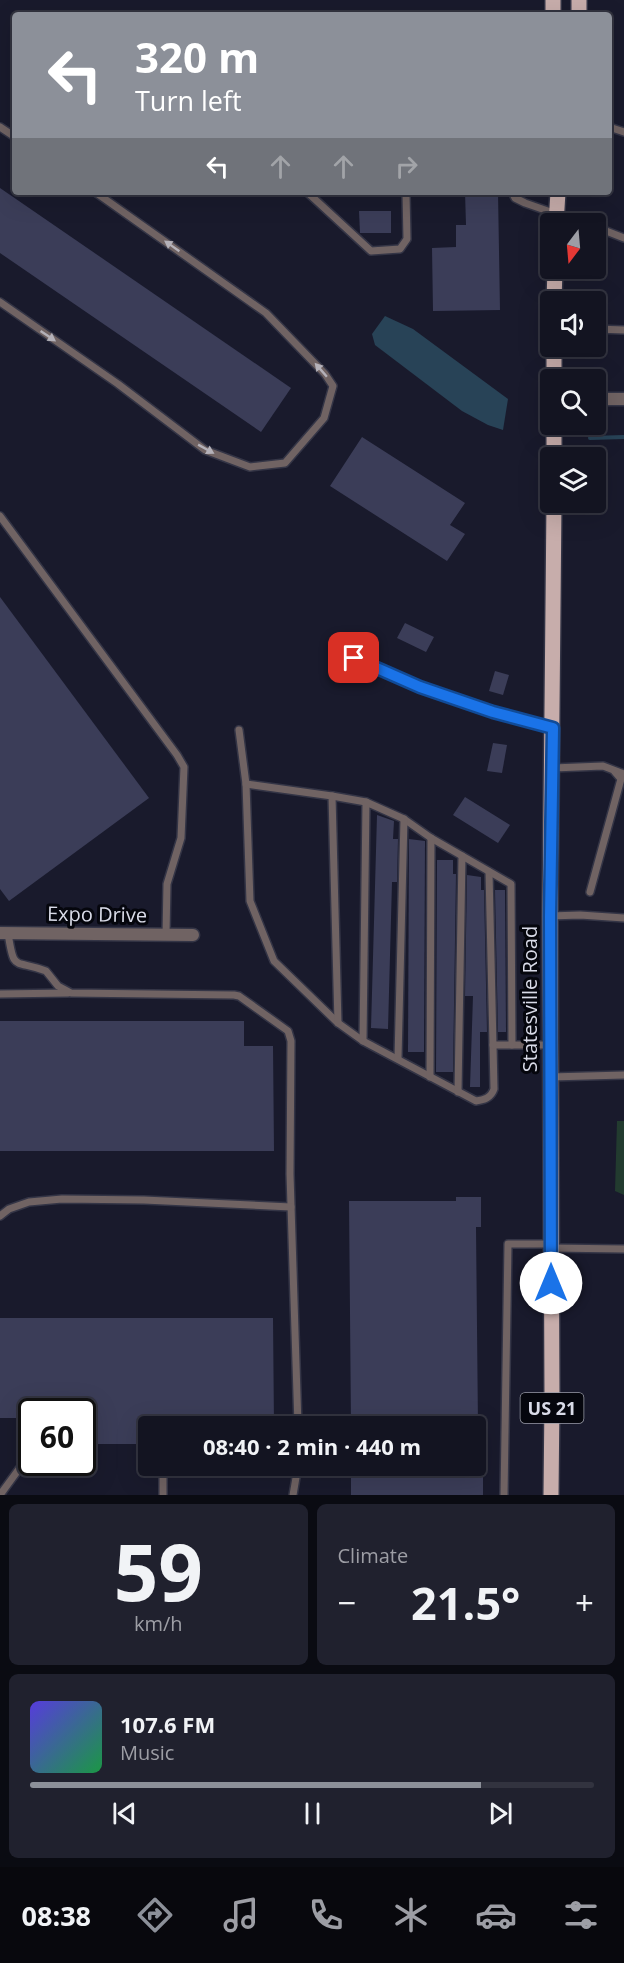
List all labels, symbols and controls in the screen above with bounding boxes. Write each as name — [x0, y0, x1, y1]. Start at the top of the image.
text: 320 m — [135, 28, 259, 85]
icon: left — [36, 36, 114, 114]
text: Turn left — [135, 82, 242, 119]
icon: left — [201, 150, 234, 183]
icon: ahead — [264, 150, 297, 183]
icon: ahead — [327, 150, 360, 183]
icon: right — [390, 150, 423, 183]
north arrow — [540, 213, 606, 279]
map controls — [540, 213, 606, 513]
one-way arrow — [164, 241, 180, 252]
button: sound — [540, 291, 606, 357]
one-way arrow — [40, 330, 56, 341]
one-way arrow — [314, 363, 328, 378]
button: search — [540, 369, 606, 435]
one-way arrow — [198, 444, 215, 454]
button: layers — [540, 447, 606, 513]
pin — [328, 632, 379, 683]
icon: arrive — [337, 641, 370, 674]
street label: Expo Drive — [47, 900, 147, 928]
street label: Statesville Road — [516, 926, 543, 1072]
position arrow — [519, 1251, 583, 1315]
road number: US 21 — [520, 1393, 584, 1423]
speed limit sign: 60 — [18, 1398, 96, 1476]
text: 08:40 · 2 min · 440 m — [203, 1431, 421, 1461]
text: 59 — [114, 1518, 203, 1624]
text: Climate — [338, 1542, 408, 1569]
text: 21.5° — [411, 1572, 520, 1633]
text: − — [338, 1580, 356, 1625]
text: + — [575, 1580, 594, 1625]
text: km/h — [134, 1610, 183, 1637]
text: 107.6 FM — [120, 1709, 215, 1739]
text: Music — [120, 1739, 174, 1766]
icon: previous — [108, 1797, 141, 1830]
icon: pause — [296, 1797, 329, 1830]
icon: next — [484, 1797, 517, 1830]
icon: directions — [134, 1894, 176, 1936]
icon: music — [220, 1894, 262, 1936]
icon: phone — [305, 1894, 347, 1936]
icon: climate — [390, 1894, 432, 1936]
icon: car — [475, 1894, 517, 1936]
icon: filters — [560, 1894, 602, 1936]
text: 08:38 — [22, 1897, 91, 1934]

